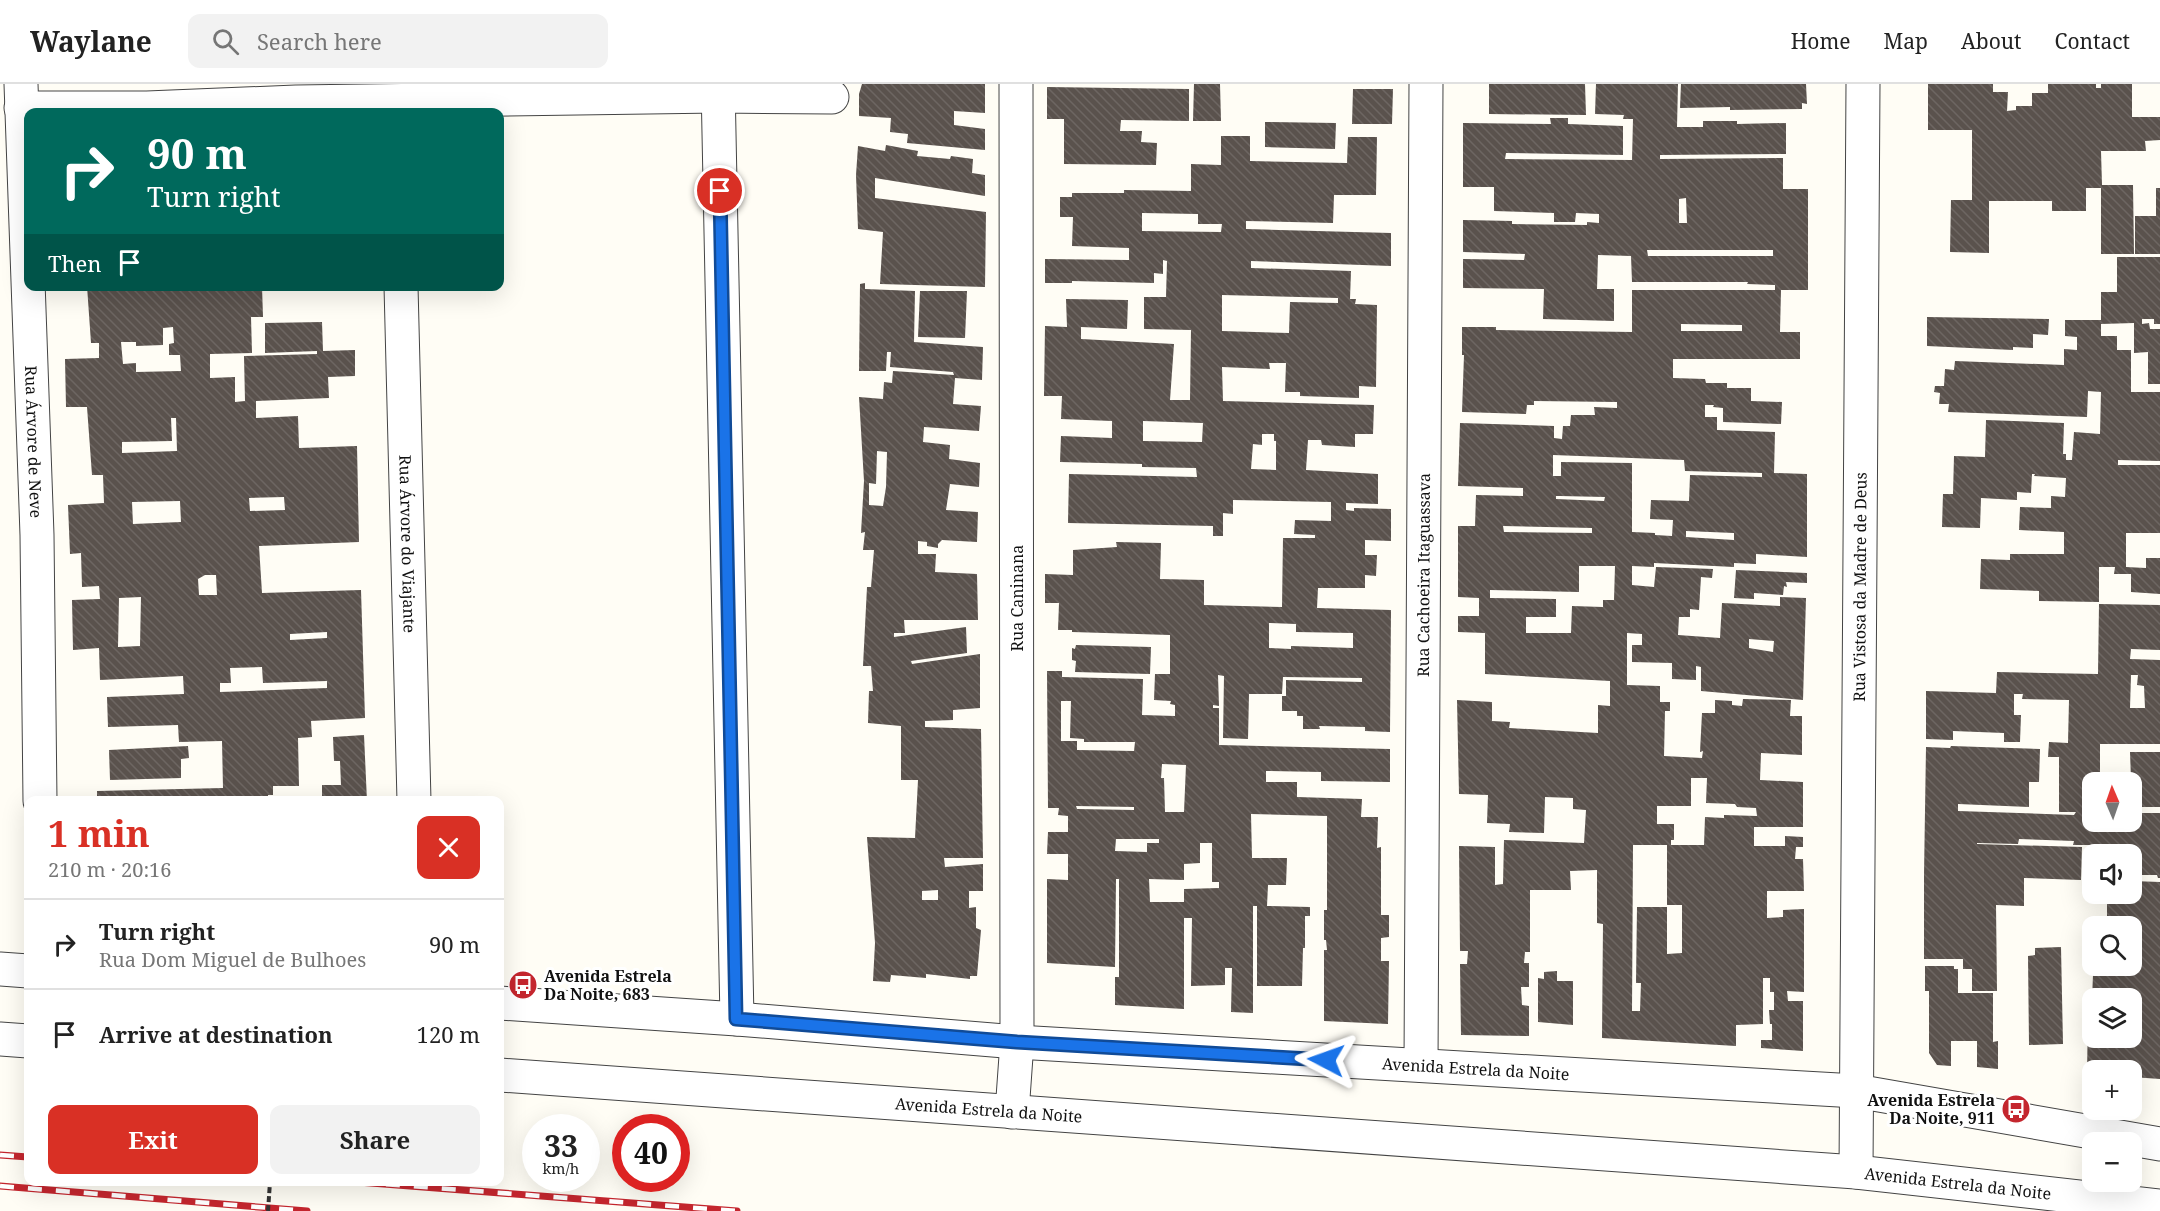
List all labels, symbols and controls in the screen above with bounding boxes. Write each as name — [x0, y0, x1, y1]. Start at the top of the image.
search box — [188, 14, 608, 68]
text: Waylane — [30, 22, 152, 60]
icon: search — [209, 25, 242, 58]
text: Search here — [257, 26, 382, 56]
text: Home — [1791, 27, 1851, 55]
text: Map — [1884, 27, 1928, 55]
text: About — [1961, 27, 2022, 55]
text: Contact — [2055, 27, 2130, 55]
text: 90 m — [147, 124, 247, 181]
icon: right — [48, 132, 126, 210]
pin — [694, 165, 745, 216]
icon: arrive — [703, 174, 736, 207]
text: Turn right — [147, 178, 280, 215]
icon: arrive — [113, 246, 146, 279]
text: Then — [48, 248, 101, 278]
street label: Rua Árvore de Neve — [20, 365, 47, 518]
street label: Rua Árvore do Viajante — [394, 455, 421, 633]
street label: Rua Vistosa da Madre de Deus — [1848, 472, 1872, 702]
street label: Rua Cachoeira Itaguassava — [1412, 473, 1435, 677]
street label: Rua Caninana — [1006, 545, 1028, 651]
north arrow — [2082, 772, 2142, 832]
map controls — [2082, 772, 2142, 1192]
text: 1 min — [48, 809, 150, 858]
button: close — [417, 816, 480, 879]
button: sound — [2082, 844, 2142, 904]
text: 210 m · 20:16 — [48, 856, 171, 883]
text: Turn right — [99, 916, 215, 946]
button: search — [2082, 916, 2142, 976]
icon: right — [48, 928, 81, 961]
text: 90 m — [429, 929, 480, 959]
text: Rua Dom Miguel de Bulhoes — [99, 946, 366, 973]
place label: Avenida Estrela Da Noite, 683 — [544, 965, 672, 1005]
bus stop icon: Avenida Estrela Da Noite, 683 — [507, 969, 539, 1001]
button: layers — [2082, 988, 2142, 1048]
icon: arrive — [48, 1018, 81, 1051]
text: Arrive at destination — [99, 1019, 333, 1049]
text: 120 m — [417, 1019, 480, 1049]
position arrow — [1294, 1028, 1358, 1092]
street label: Avenida Estrela da Noite — [1381, 1052, 1570, 1085]
button: + — [2082, 1060, 2142, 1120]
place label: Avenida Estrela Da Noite, 911 — [1867, 1089, 1995, 1129]
street label: Avenida Estrela da Noite — [894, 1092, 1083, 1128]
bus stop icon: Avenida Estrela Da Noite, 911 — [2000, 1093, 2032, 1125]
button: Exit — [48, 1105, 258, 1174]
button: Share — [270, 1105, 480, 1174]
speed limit sign: 40 — [612, 1114, 690, 1192]
text: 33 — [544, 1125, 578, 1166]
button: − — [2082, 1132, 2142, 1192]
text: km/h — [543, 1158, 579, 1178]
street label: Avenida Estrela da Noite — [1864, 1162, 2052, 1205]

